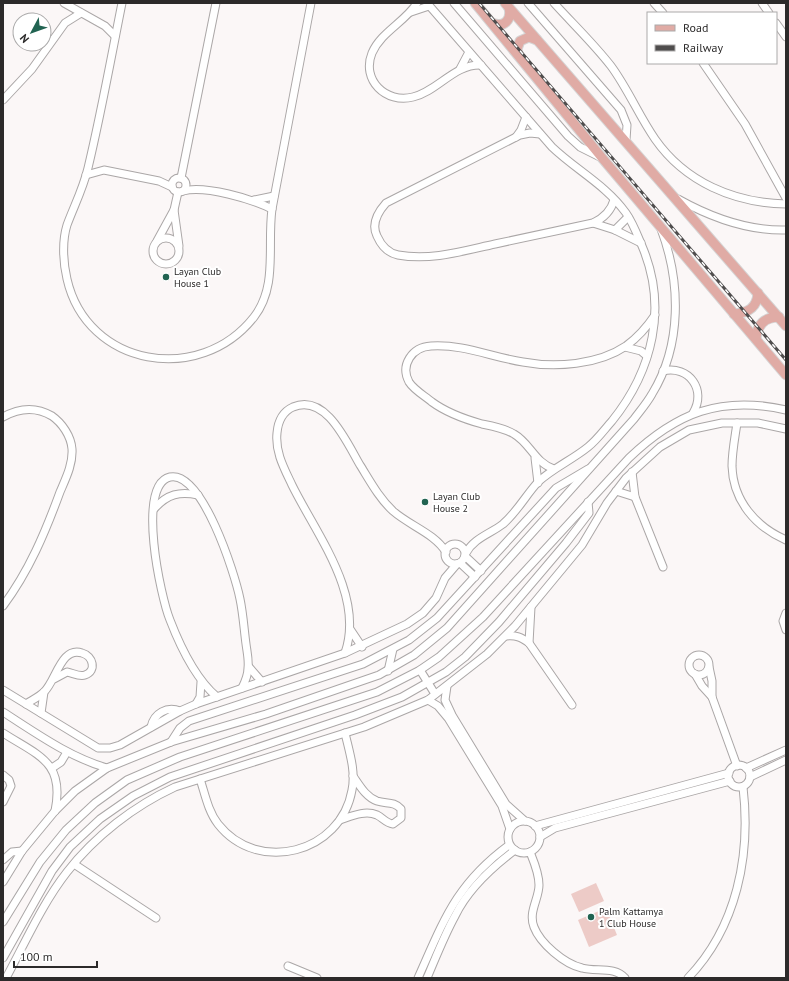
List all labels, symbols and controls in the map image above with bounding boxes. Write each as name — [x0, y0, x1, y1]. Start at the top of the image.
north arrow — [12, 12, 52, 52]
legend — [647, 12, 777, 64]
text: Road — [683, 20, 708, 35]
text: N — [17, 31, 32, 46]
text: Railway — [683, 40, 723, 55]
place label: Layan Club House 1 — [174, 265, 221, 290]
marker: Layan Club House 1 — [161, 272, 171, 282]
place label: Layan Club House 2 — [433, 490, 480, 515]
marker: Layan Club House 2 — [420, 497, 430, 507]
place label: Palm Kattamya 1 Club House — [599, 905, 663, 930]
marker: Palm Kattamya 1 Club House — [586, 912, 596, 922]
scale bar — [14, 943, 97, 969]
text: 100 m — [20, 949, 53, 964]

